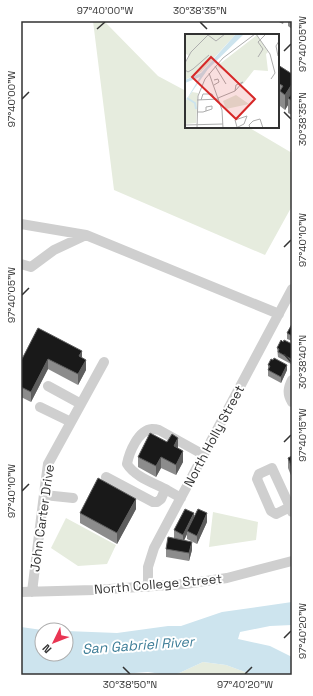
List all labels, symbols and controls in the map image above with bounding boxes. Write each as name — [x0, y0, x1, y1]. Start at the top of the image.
text: 97°40'00"W — [77, 4, 133, 17]
text: 30°38'35"N — [173, 4, 227, 17]
text: 97°40'05"W — [296, 16, 309, 72]
inset map — [185, 34, 279, 128]
text: 97°40'00"W — [5, 71, 18, 127]
text: 30°38'35"N — [296, 92, 309, 146]
text: 97°40'10"W — [296, 213, 309, 267]
text: 97°40'05"W — [5, 267, 18, 323]
text: 30°38'40"N — [296, 335, 309, 389]
street label: North Holly Street — [180, 382, 248, 490]
text: 97°40'15"W — [296, 408, 309, 462]
street label: John Carter Drive — [26, 463, 58, 573]
text: 97°40'10"W — [5, 464, 18, 518]
street label: North College Street — [93, 570, 223, 598]
text: 97°40'20"W — [296, 603, 309, 659]
north arrow — [34, 622, 74, 662]
water label: San Gabriel River — [81, 632, 196, 658]
text: N — [39, 641, 54, 656]
text: 30°38'50"N — [103, 678, 157, 691]
text: 97°40'20"W — [217, 678, 273, 691]

